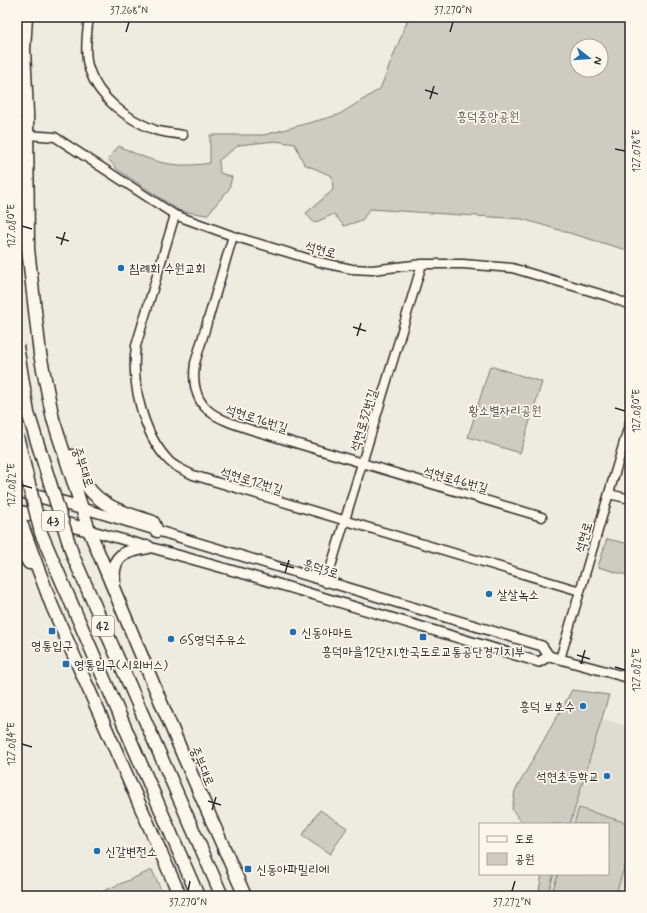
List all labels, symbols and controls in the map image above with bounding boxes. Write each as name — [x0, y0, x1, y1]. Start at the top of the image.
text: 37.268°N — [110, 4, 148, 18]
text: 37.270°N — [434, 4, 472, 18]
north arrow — [569, 38, 609, 78]
text: N — [590, 55, 605, 66]
park label: 흥덕중앙공원 — [457, 109, 519, 126]
text: 127.078°E — [630, 129, 644, 172]
text: 127.080°E — [5, 204, 19, 248]
street label: 석현로 — [303, 238, 338, 263]
place label: 침례회 수원교회 — [129, 261, 206, 278]
marker: 침례회 수원교회 — [116, 263, 126, 273]
street label: 석현로32번길 — [347, 387, 382, 454]
text: 127.080°E — [630, 389, 644, 433]
street label: 석현로16번길 — [223, 401, 290, 438]
park label: 황소별자리공원 — [468, 403, 542, 420]
street label: 중부대로 — [68, 445, 97, 490]
text: 127.082°E — [5, 463, 19, 507]
street label: 석현로46번길 — [421, 463, 490, 498]
street label: 석현로12번길 — [218, 464, 285, 499]
road number: 43 — [42, 511, 64, 531]
street label: 석현로 — [572, 520, 597, 555]
street label: 흥덕3로 — [300, 556, 341, 583]
place label: 살살녹소 — [497, 587, 539, 604]
marker: 살살녹소 — [484, 589, 494, 599]
road number: 42 — [92, 616, 114, 636]
place label: 신동아마트 — [301, 625, 353, 642]
marker: 영통입구 — [47, 626, 57, 636]
marker: 신동아마트 — [288, 627, 298, 637]
place label: GS영덕주유소 — [179, 632, 247, 649]
marker: 흥덕마을12단지.한국도로교통공단경기지부 — [418, 632, 428, 642]
marker: GS영덕주유소 — [166, 634, 176, 644]
place label: 영통입구 — [31, 638, 73, 655]
place label: 흥덕마을12단지.한국도로교통공단경기지부 — [321, 644, 525, 661]
text: 127.082°E — [630, 648, 644, 692]
place label: 영통입구(시외버스) — [74, 657, 168, 674]
marker: 영통입구(시외버스) — [61, 659, 71, 669]
place label: 흥덕 보호수 — [519, 699, 575, 716]
marker: 흥덕 보호수 — [578, 701, 588, 711]
text: 127.084°E — [5, 722, 19, 766]
street label: 중부대로 — [186, 744, 218, 789]
place label: 석현초등학교 — [536, 769, 599, 786]
marker: 석현초등학교 — [602, 771, 612, 781]
legend — [479, 823, 609, 875]
text: 도로 — [515, 832, 534, 848]
place label: 신갈변전소 — [105, 844, 157, 861]
marker: 신갈변전소 — [92, 846, 102, 856]
text: 공원 — [515, 852, 534, 868]
place label: 신동아파밀리에 — [256, 862, 329, 879]
marker: 신동아파밀리에 — [243, 864, 253, 874]
text: 37.270°N — [169, 896, 207, 910]
text: 37.272°N — [493, 896, 531, 910]

